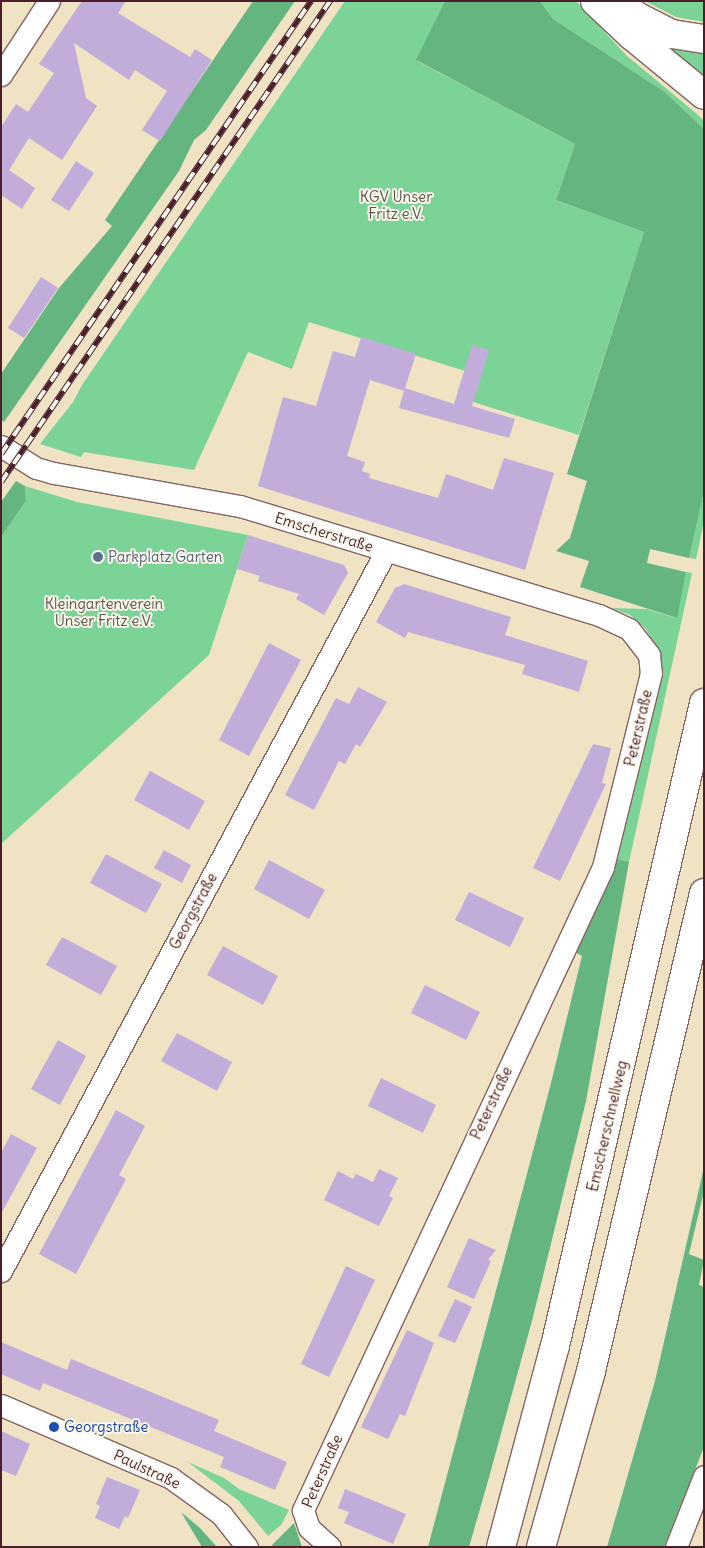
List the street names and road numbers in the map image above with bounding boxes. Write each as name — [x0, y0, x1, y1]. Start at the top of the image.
street label: Emscherstraße — [273, 509, 375, 555]
street label: Peterstraße — [620, 688, 656, 768]
street label: Georgstraße — [165, 870, 221, 952]
street label: Emscherschnellweg — [583, 1059, 631, 1193]
street label: Peterstraße — [466, 1064, 516, 1142]
street label: Peterstraße — [298, 1432, 346, 1510]
street label: Paulstraße — [111, 1446, 183, 1492]

